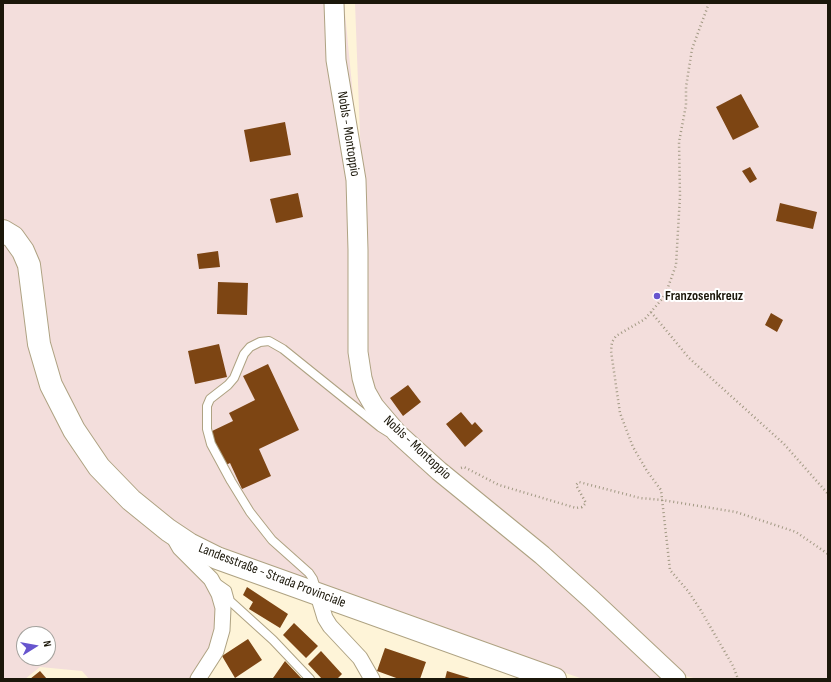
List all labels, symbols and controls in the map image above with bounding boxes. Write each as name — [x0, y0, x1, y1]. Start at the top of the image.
street label: Nobls - Montoppio — [333, 90, 363, 178]
place label: Franzosenkreuz — [665, 288, 743, 304]
marker: Franzosenkreuz — [652, 291, 662, 301]
street label: Nobls - Montoppio — [380, 412, 454, 484]
street label: Landesstraße - Strada Provinciale — [196, 540, 348, 612]
north arrow — [16, 626, 56, 666]
text: N — [40, 640, 54, 648]

